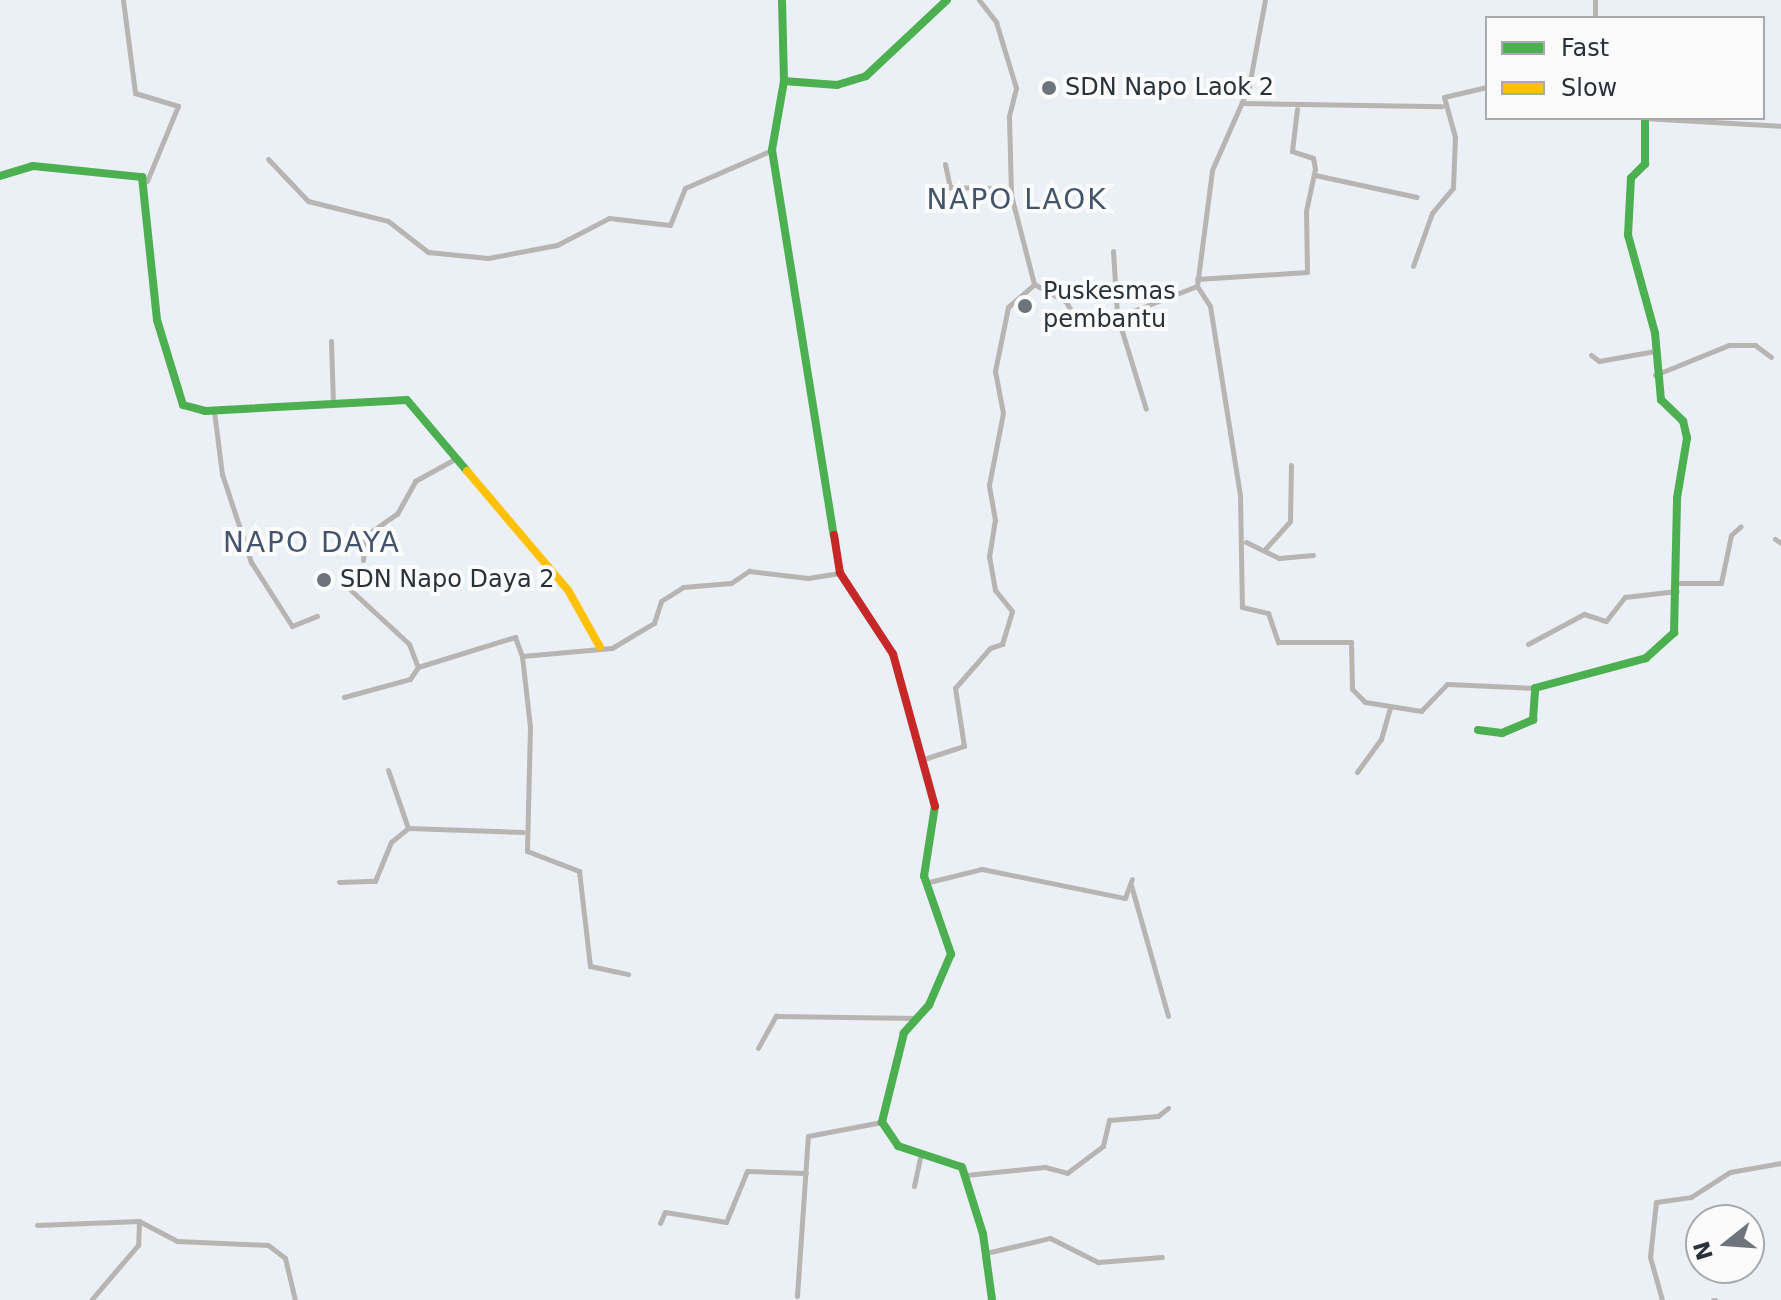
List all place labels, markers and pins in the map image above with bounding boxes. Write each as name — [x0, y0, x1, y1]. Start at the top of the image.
place label: SDN Napo Laok 2 — [1065, 74, 1274, 102]
marker: SDN Napo Laok 2 — [1040, 79, 1058, 97]
place label: Puskesmas pembantu — [1043, 278, 1176, 334]
marker: Puskesmas pembantu — [1014, 295, 1036, 317]
place label: SDN Napo Daya 2 — [340, 566, 554, 594]
marker: SDN Napo Daya 2 — [315, 571, 333, 589]

